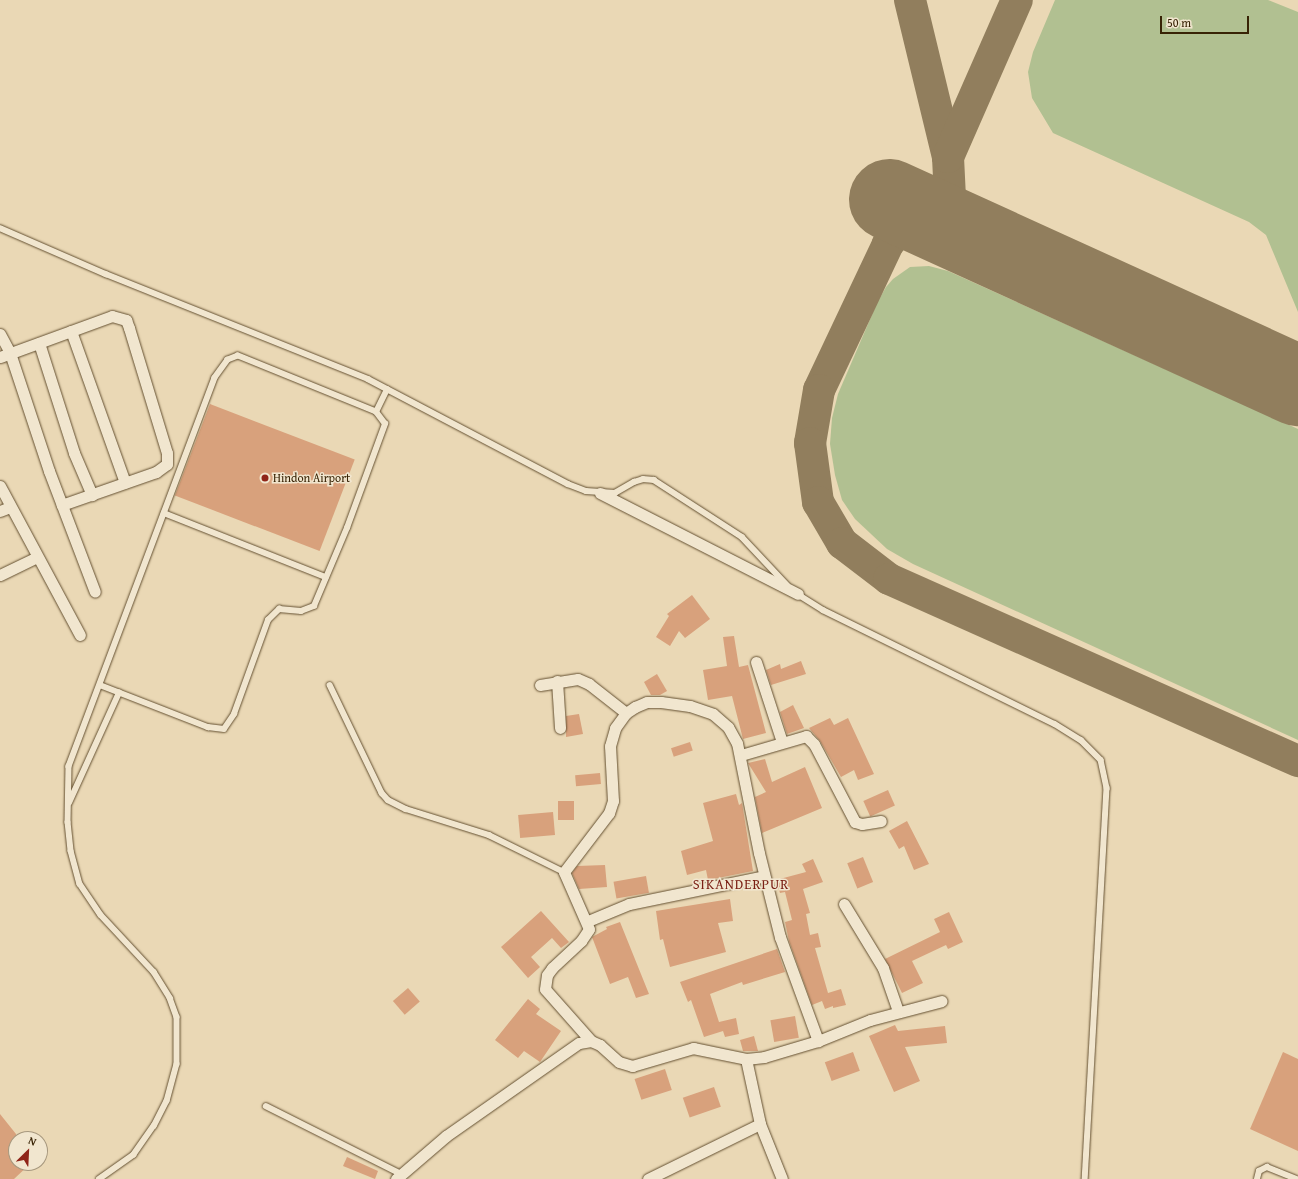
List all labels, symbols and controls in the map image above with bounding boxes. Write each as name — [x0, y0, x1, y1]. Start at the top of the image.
scale bar — [1162, 8, 1251, 34]
text: 50 m — [1167, 14, 1191, 31]
place label: Hindon Airport — [273, 471, 350, 485]
marker: Hindon Airport — [260, 473, 270, 483]
district label: SIKANDERPUR — [693, 876, 789, 892]
north arrow — [8, 1131, 48, 1171]
text: N — [26, 1132, 39, 1150]

